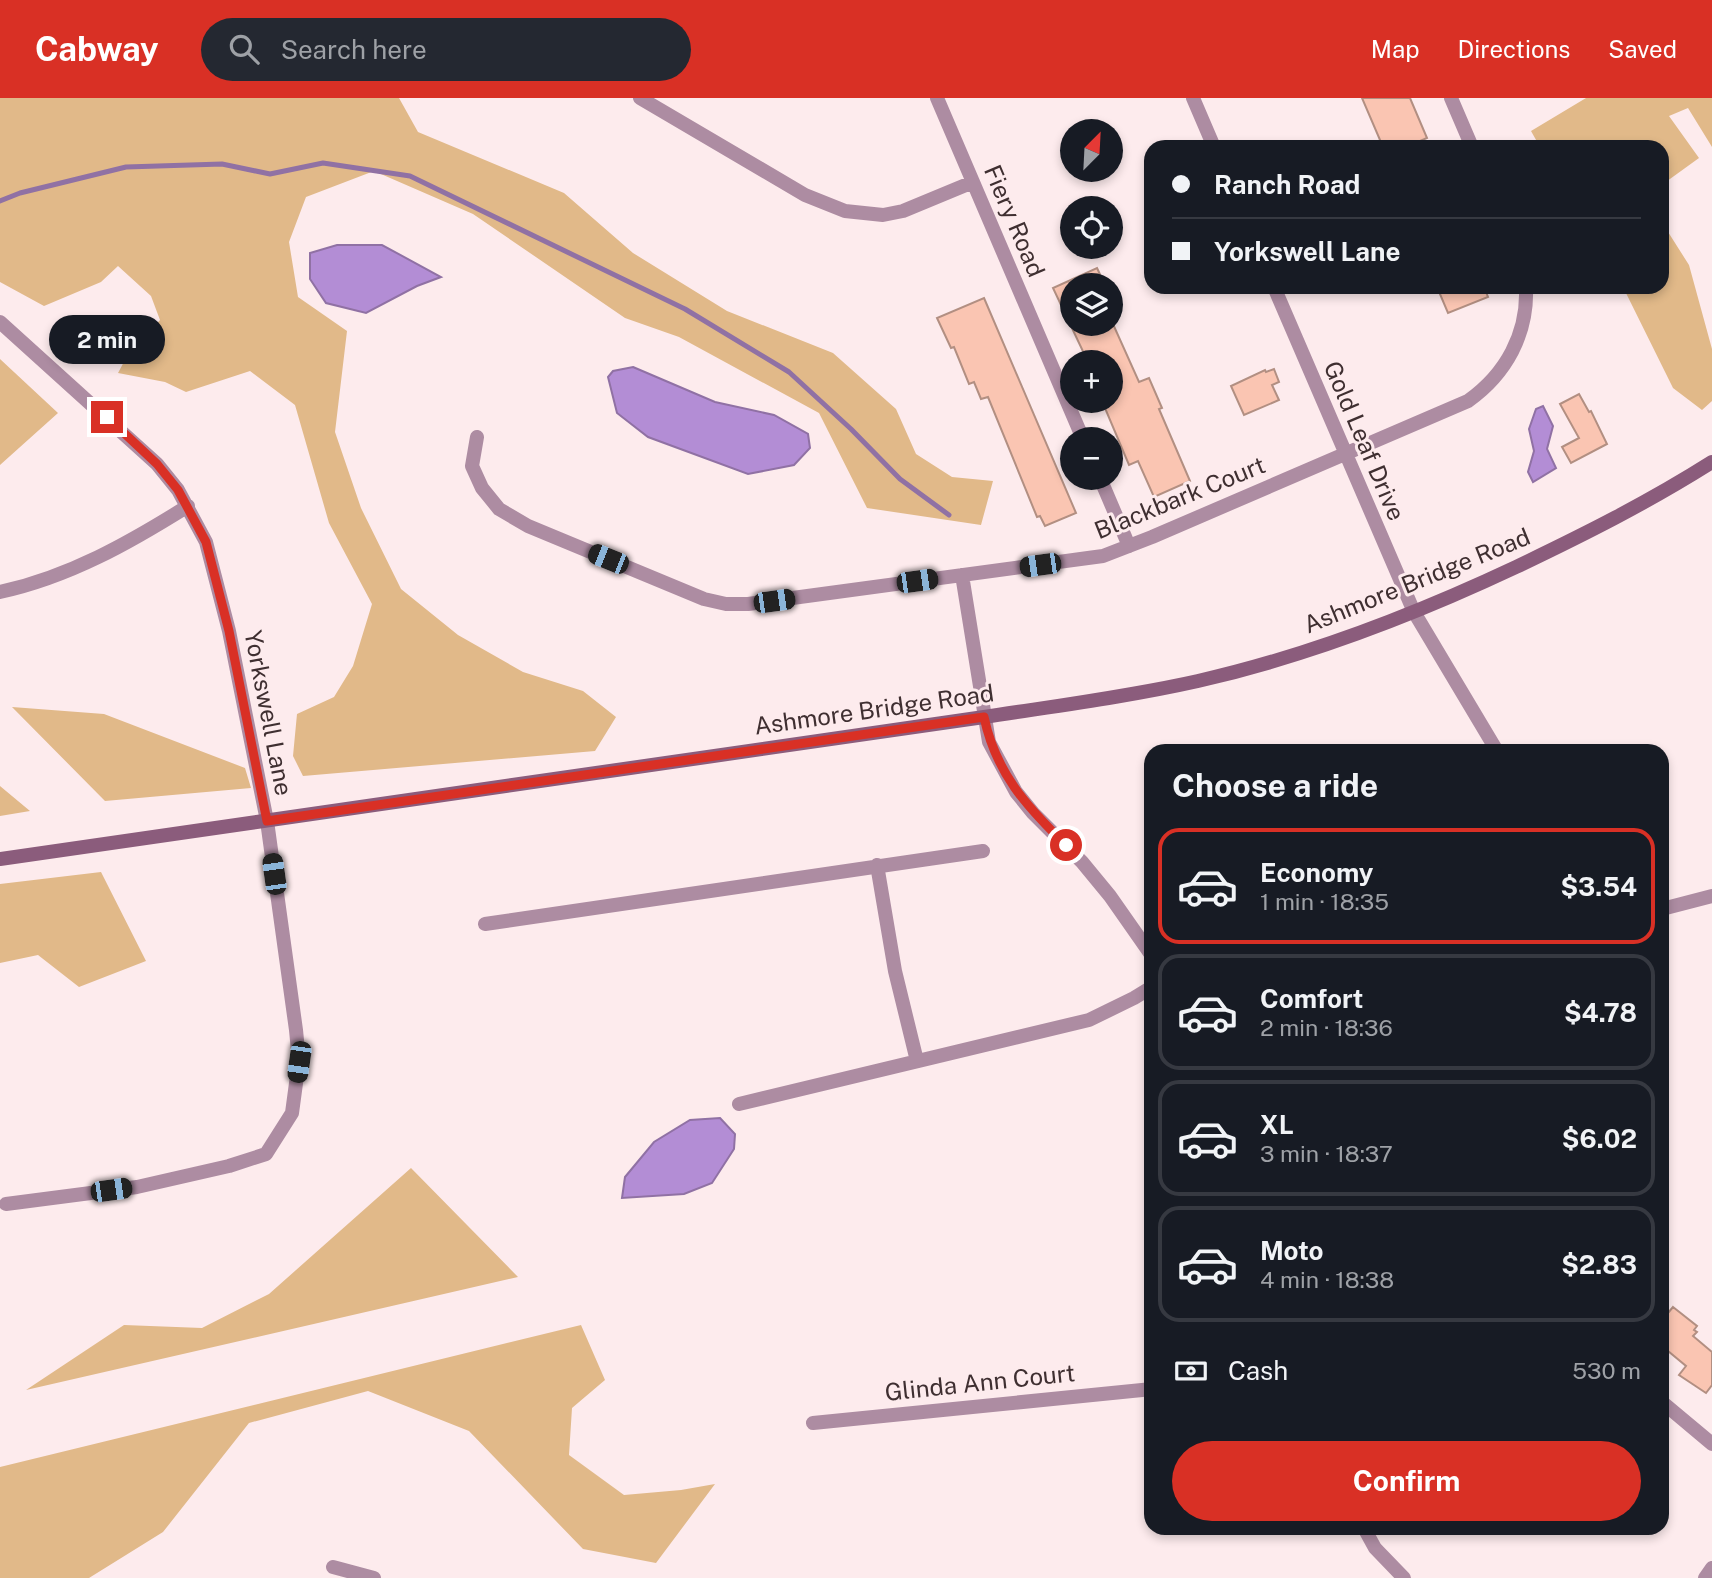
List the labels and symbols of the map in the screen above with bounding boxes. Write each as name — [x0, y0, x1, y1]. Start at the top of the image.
north arrow — [1060, 119, 1124, 182]
street label: Fiery Road — [979, 160, 1051, 281]
callout: 2 min — [49, 316, 165, 364]
street label: Gold Leaf Drive — [1319, 357, 1411, 525]
route end — [91, 401, 123, 433]
street label: Blackbark Court — [1090, 450, 1269, 544]
street label: Ashmore Bridge Road — [1299, 522, 1534, 638]
car — [585, 541, 632, 577]
car — [1018, 552, 1063, 578]
car — [895, 568, 940, 594]
car — [752, 588, 797, 614]
street label: Yorkswell Lane — [239, 628, 299, 798]
street label: Ashmore Bridge Road — [752, 678, 996, 740]
route start — [1050, 829, 1082, 861]
car — [261, 852, 288, 896]
car — [286, 1040, 313, 1084]
car — [89, 1177, 134, 1203]
street label: Glinda Ann Court — [883, 1358, 1076, 1406]

